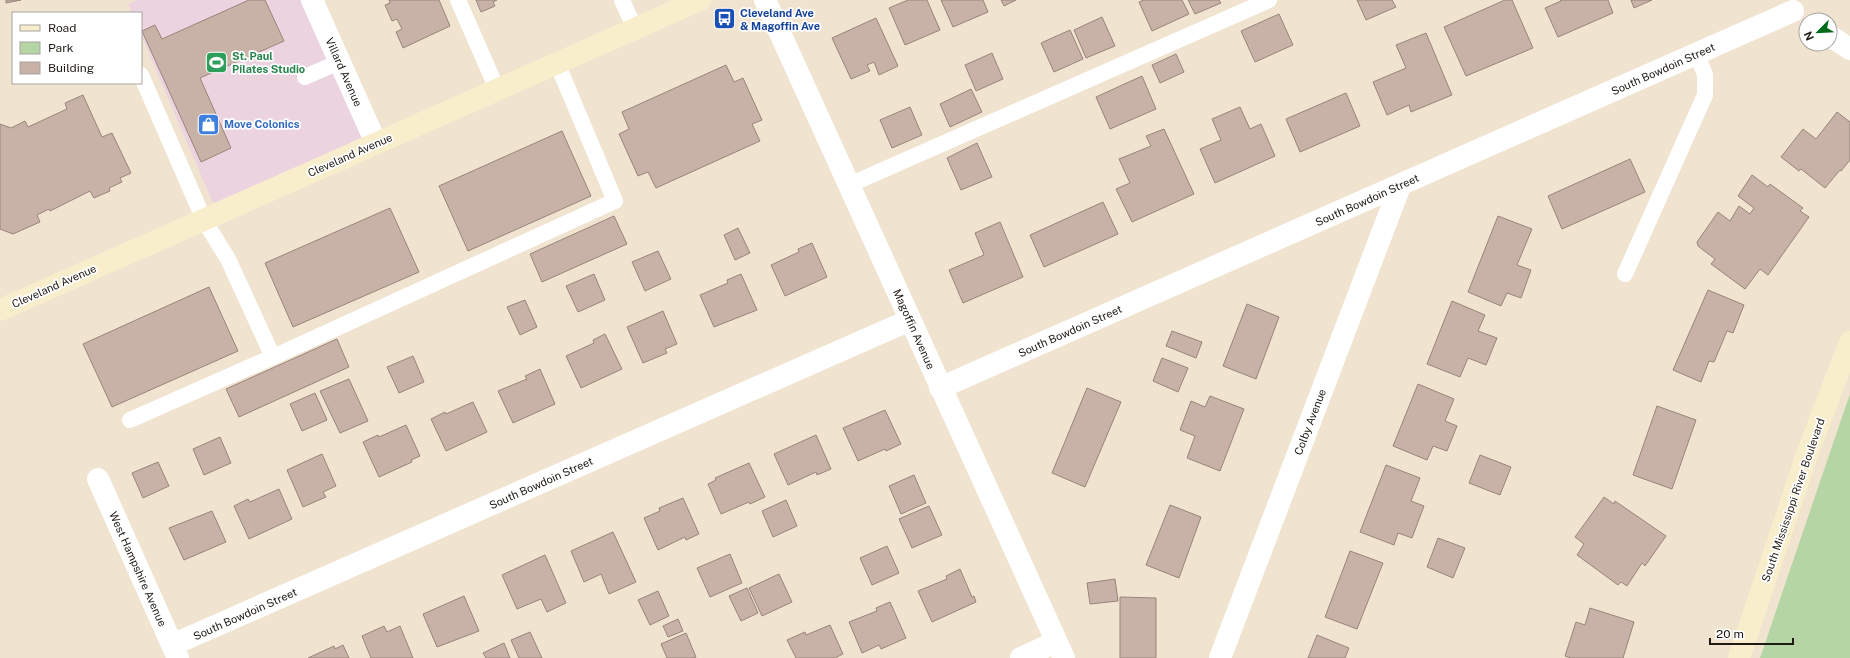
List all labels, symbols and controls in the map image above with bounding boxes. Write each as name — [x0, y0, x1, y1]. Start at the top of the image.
bus stop icon: Cleveland Ave & Magoffin Ave — [712, 6, 738, 32]
place label: Cleveland Ave & Magoffin Ave — [740, 7, 820, 32]
legend — [12, 12, 142, 84]
north arrow — [1798, 12, 1838, 52]
text: Road — [48, 21, 76, 35]
text: N — [1802, 30, 1816, 42]
street label: Villard Avenue — [323, 36, 365, 108]
text: Park — [48, 41, 74, 55]
street label: South Bowdoin Street — [1609, 41, 1717, 97]
sports icon: St. Paul Pilates Studio — [203, 49, 229, 75]
place label: St. Paul Pilates Studio — [232, 50, 305, 75]
text: Building — [48, 61, 94, 75]
shop icon: Move Colonics — [196, 111, 222, 137]
place label: Move Colonics — [224, 118, 300, 130]
street label: Cleveland Avenue — [306, 131, 394, 179]
street label: South Bowdoin Street — [1313, 172, 1421, 228]
street label: Cleveland Avenue — [10, 262, 98, 310]
street label: Magoffin Avenue — [891, 287, 937, 371]
street label: South Bowdoin Street — [1016, 303, 1124, 359]
street label: Colby Avenue — [1292, 387, 1328, 457]
street label: South Mississippi River Boulevard — [1759, 417, 1827, 583]
street label: South Bowdoin Street — [487, 455, 595, 511]
street label: West Hampshire Avenue — [107, 510, 169, 628]
street label: South Bowdoin Street — [191, 586, 299, 642]
scale bar — [1710, 620, 1793, 646]
text: 20 m — [1716, 627, 1744, 641]

